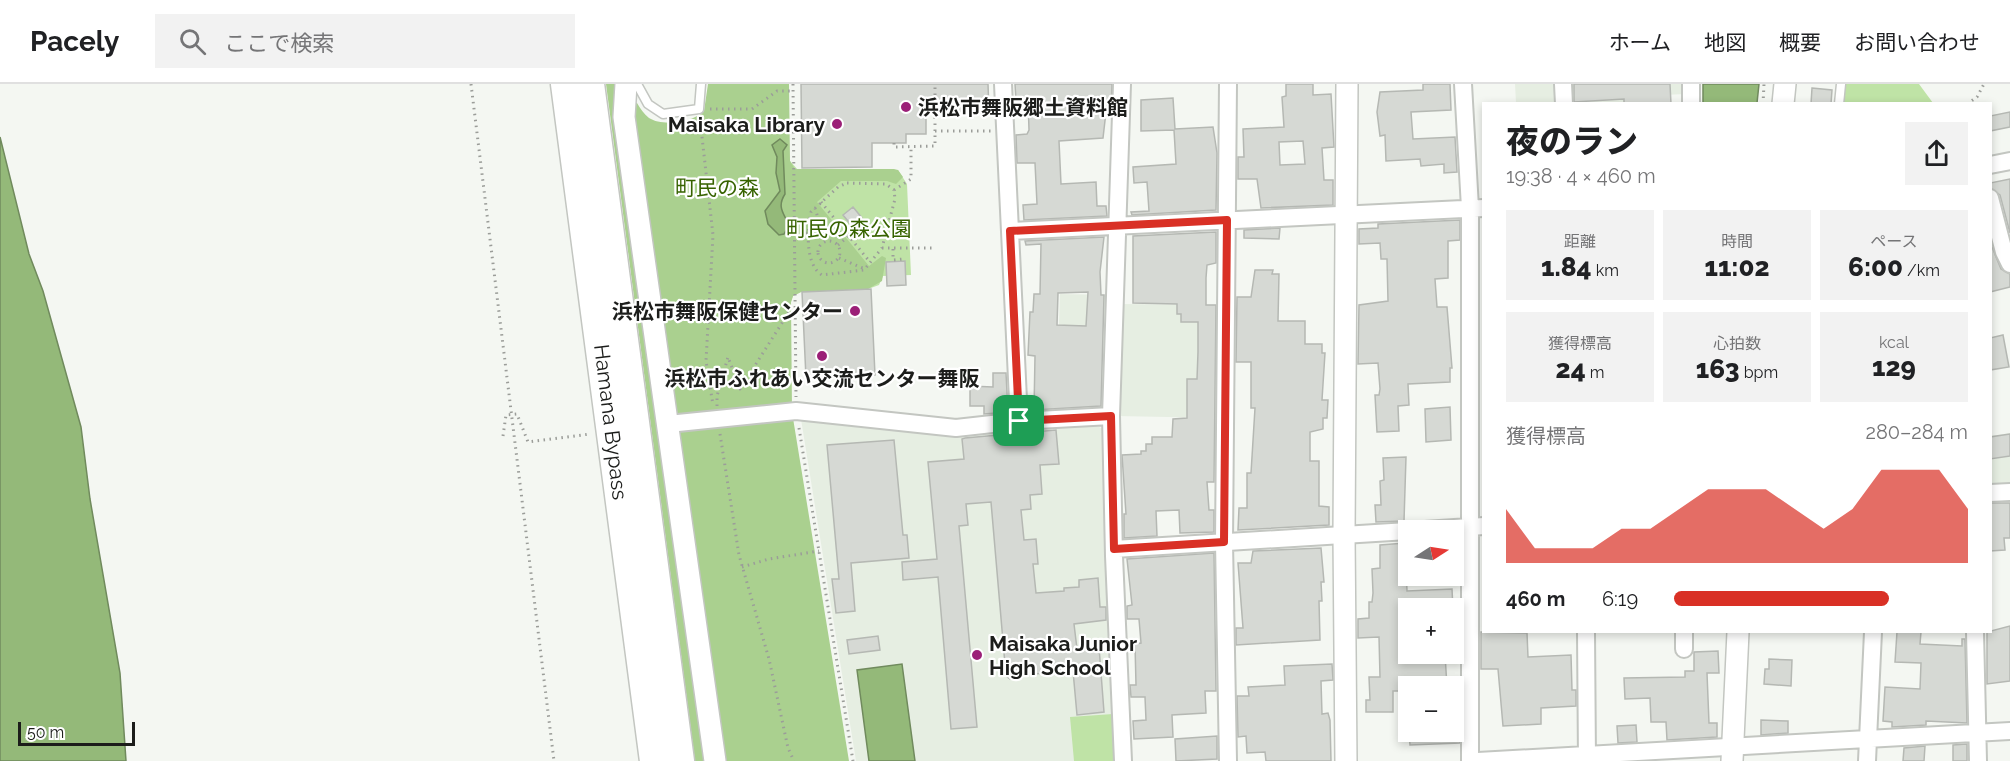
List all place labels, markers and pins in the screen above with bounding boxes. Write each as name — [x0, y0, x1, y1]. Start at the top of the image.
place label: 浜松市舞阪郷土資料館 — [918, 95, 1128, 120]
marker: 浜松市舞阪郷土資料館 — [899, 100, 913, 114]
place label: Maisaka Library — [668, 112, 825, 137]
marker: Maisaka Library — [830, 117, 844, 131]
place label: 浜松市舞阪保健センター — [612, 299, 843, 324]
marker: 浜松市舞阪保健センター — [848, 304, 862, 318]
marker: 浜松市ふれあい交流センター舞阪 — [815, 349, 829, 363]
place label: 浜松市ふれあい交流センター舞阪 — [665, 366, 980, 391]
pin — [993, 395, 1044, 446]
place label: Maisaka Junior High School — [989, 631, 1137, 680]
marker: Maisaka Junior High School — [970, 648, 984, 662]

